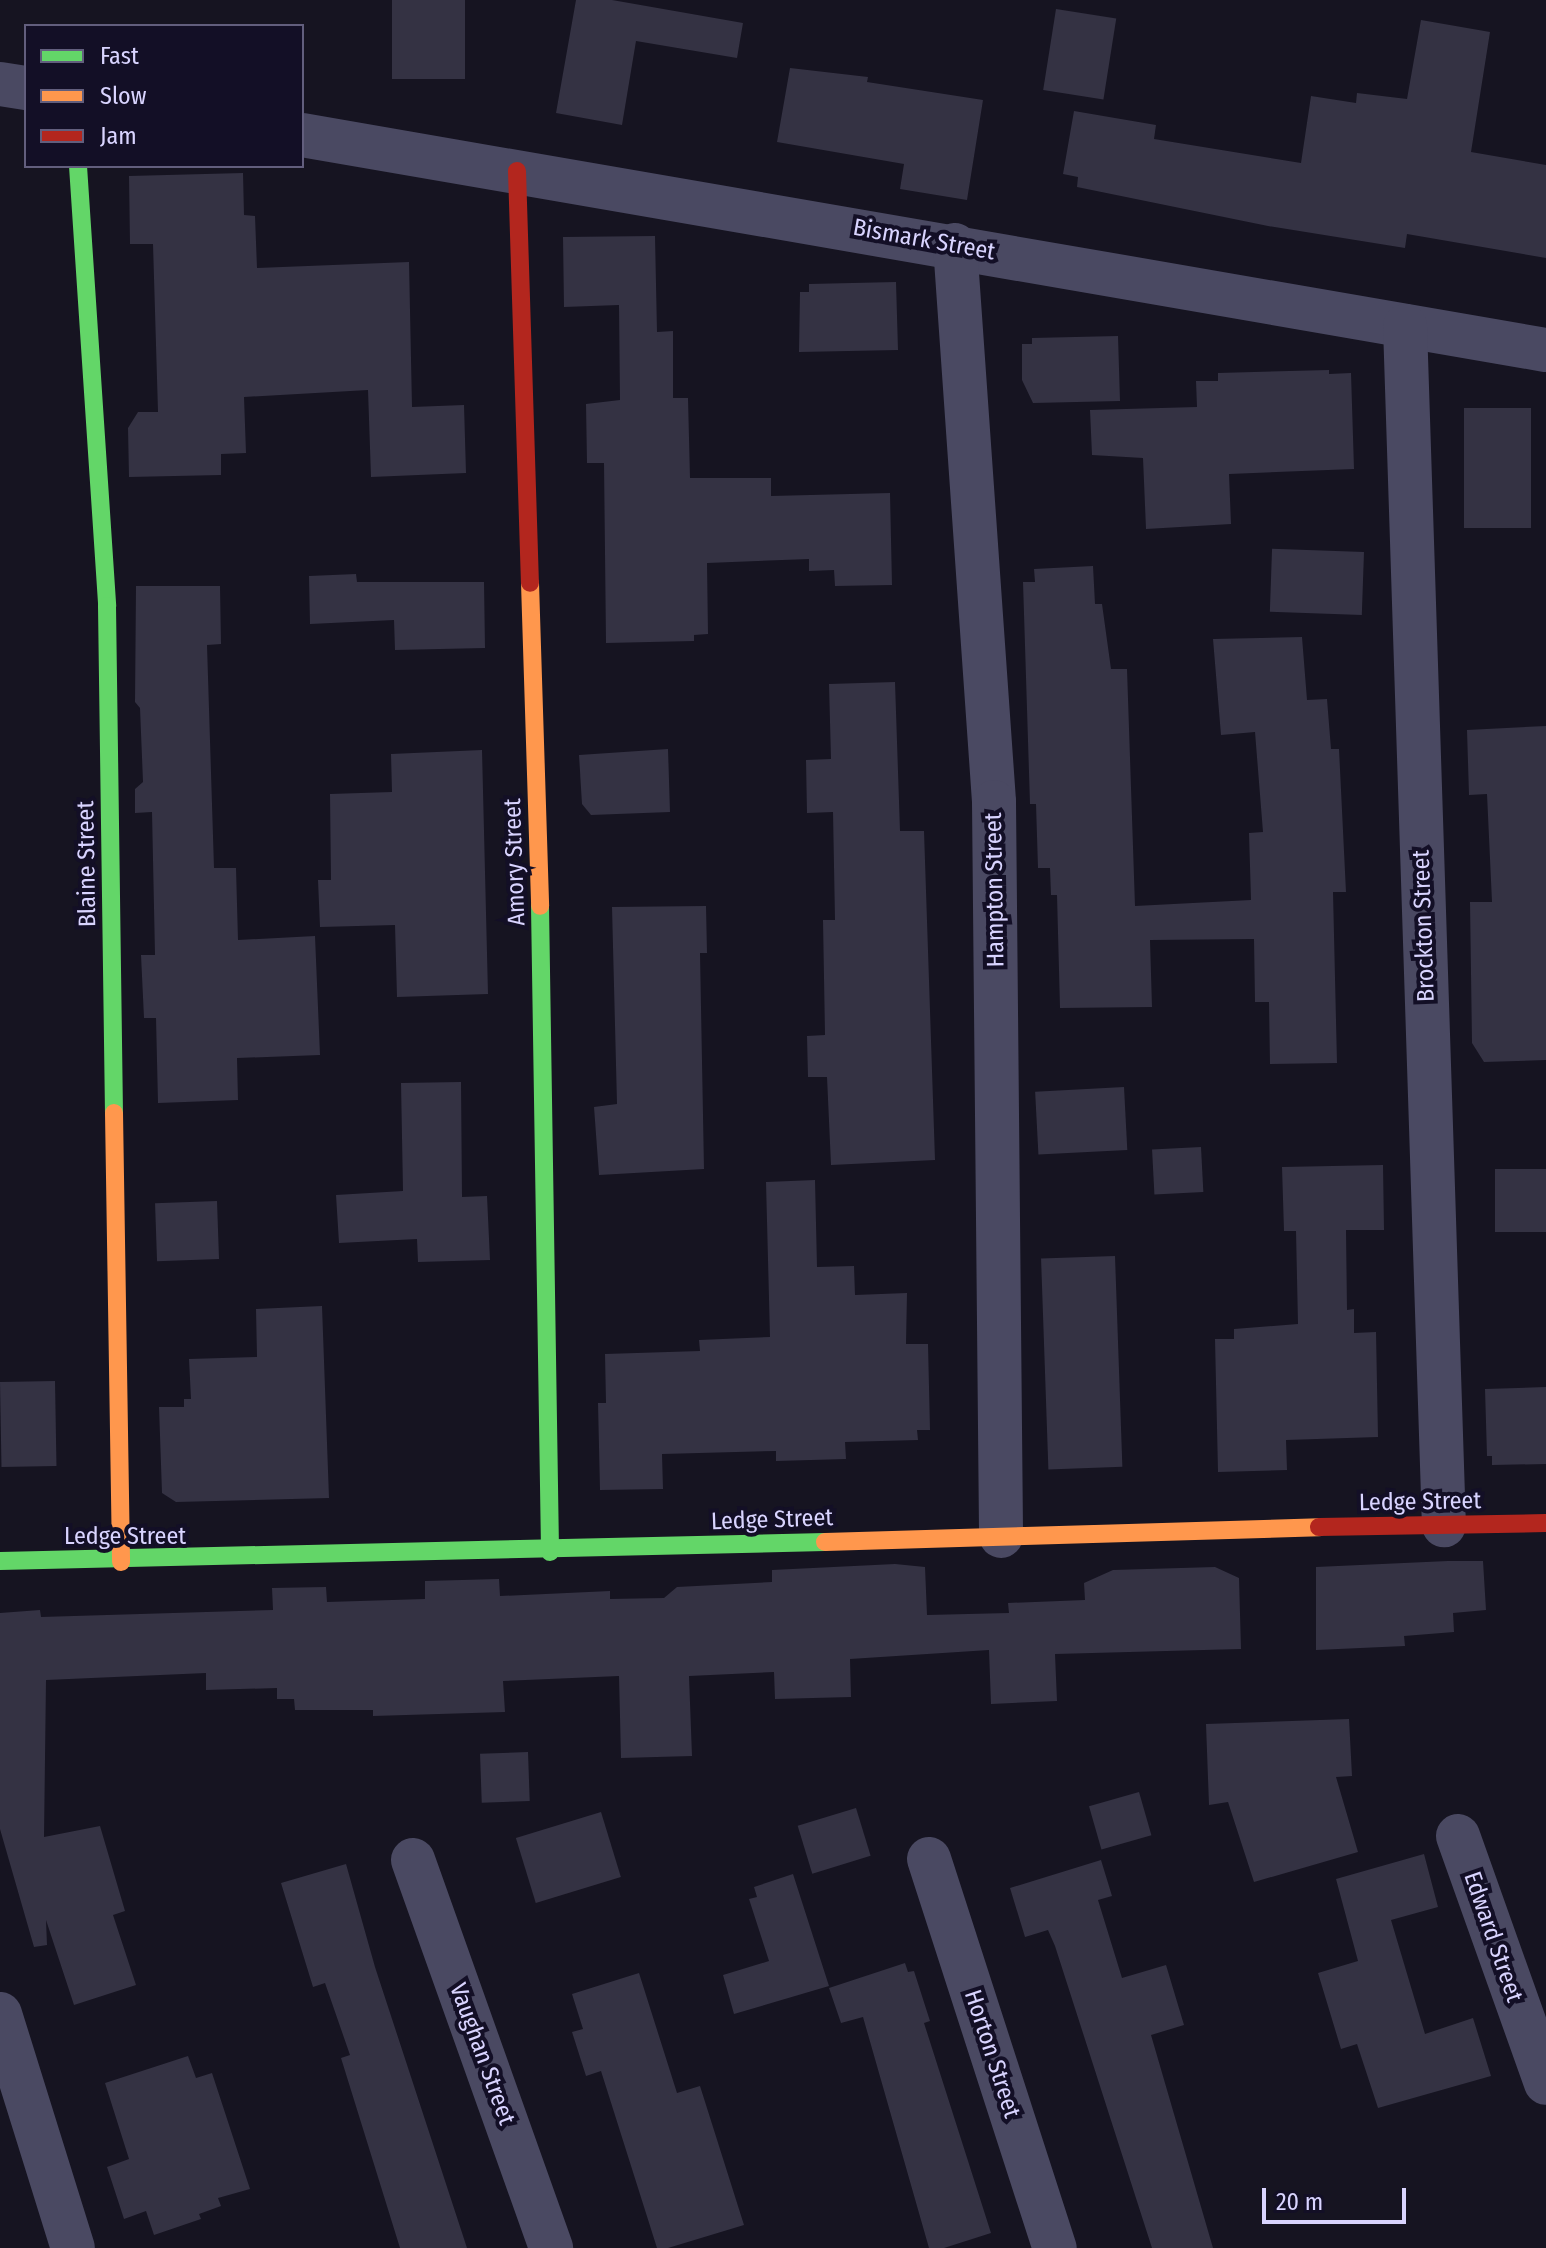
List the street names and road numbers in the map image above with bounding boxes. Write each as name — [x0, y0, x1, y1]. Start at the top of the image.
street label: Bismark Street — [851, 213, 997, 267]
street label: Amory Street — [498, 798, 532, 926]
street label: Blaine Street — [71, 801, 103, 927]
street label: Hampton Street — [979, 812, 1011, 968]
street label: Brockton Street — [1407, 849, 1441, 1003]
street label: Ledge Street — [1359, 1487, 1481, 1517]
street label: Ledge Street — [710, 1503, 834, 1537]
street label: Ledge Street — [64, 1523, 186, 1551]
street label: Edward Street — [1457, 1868, 1529, 2006]
street label: Vaughan Street — [443, 1979, 521, 2129]
street label: Horton Street — [958, 1986, 1026, 2122]

